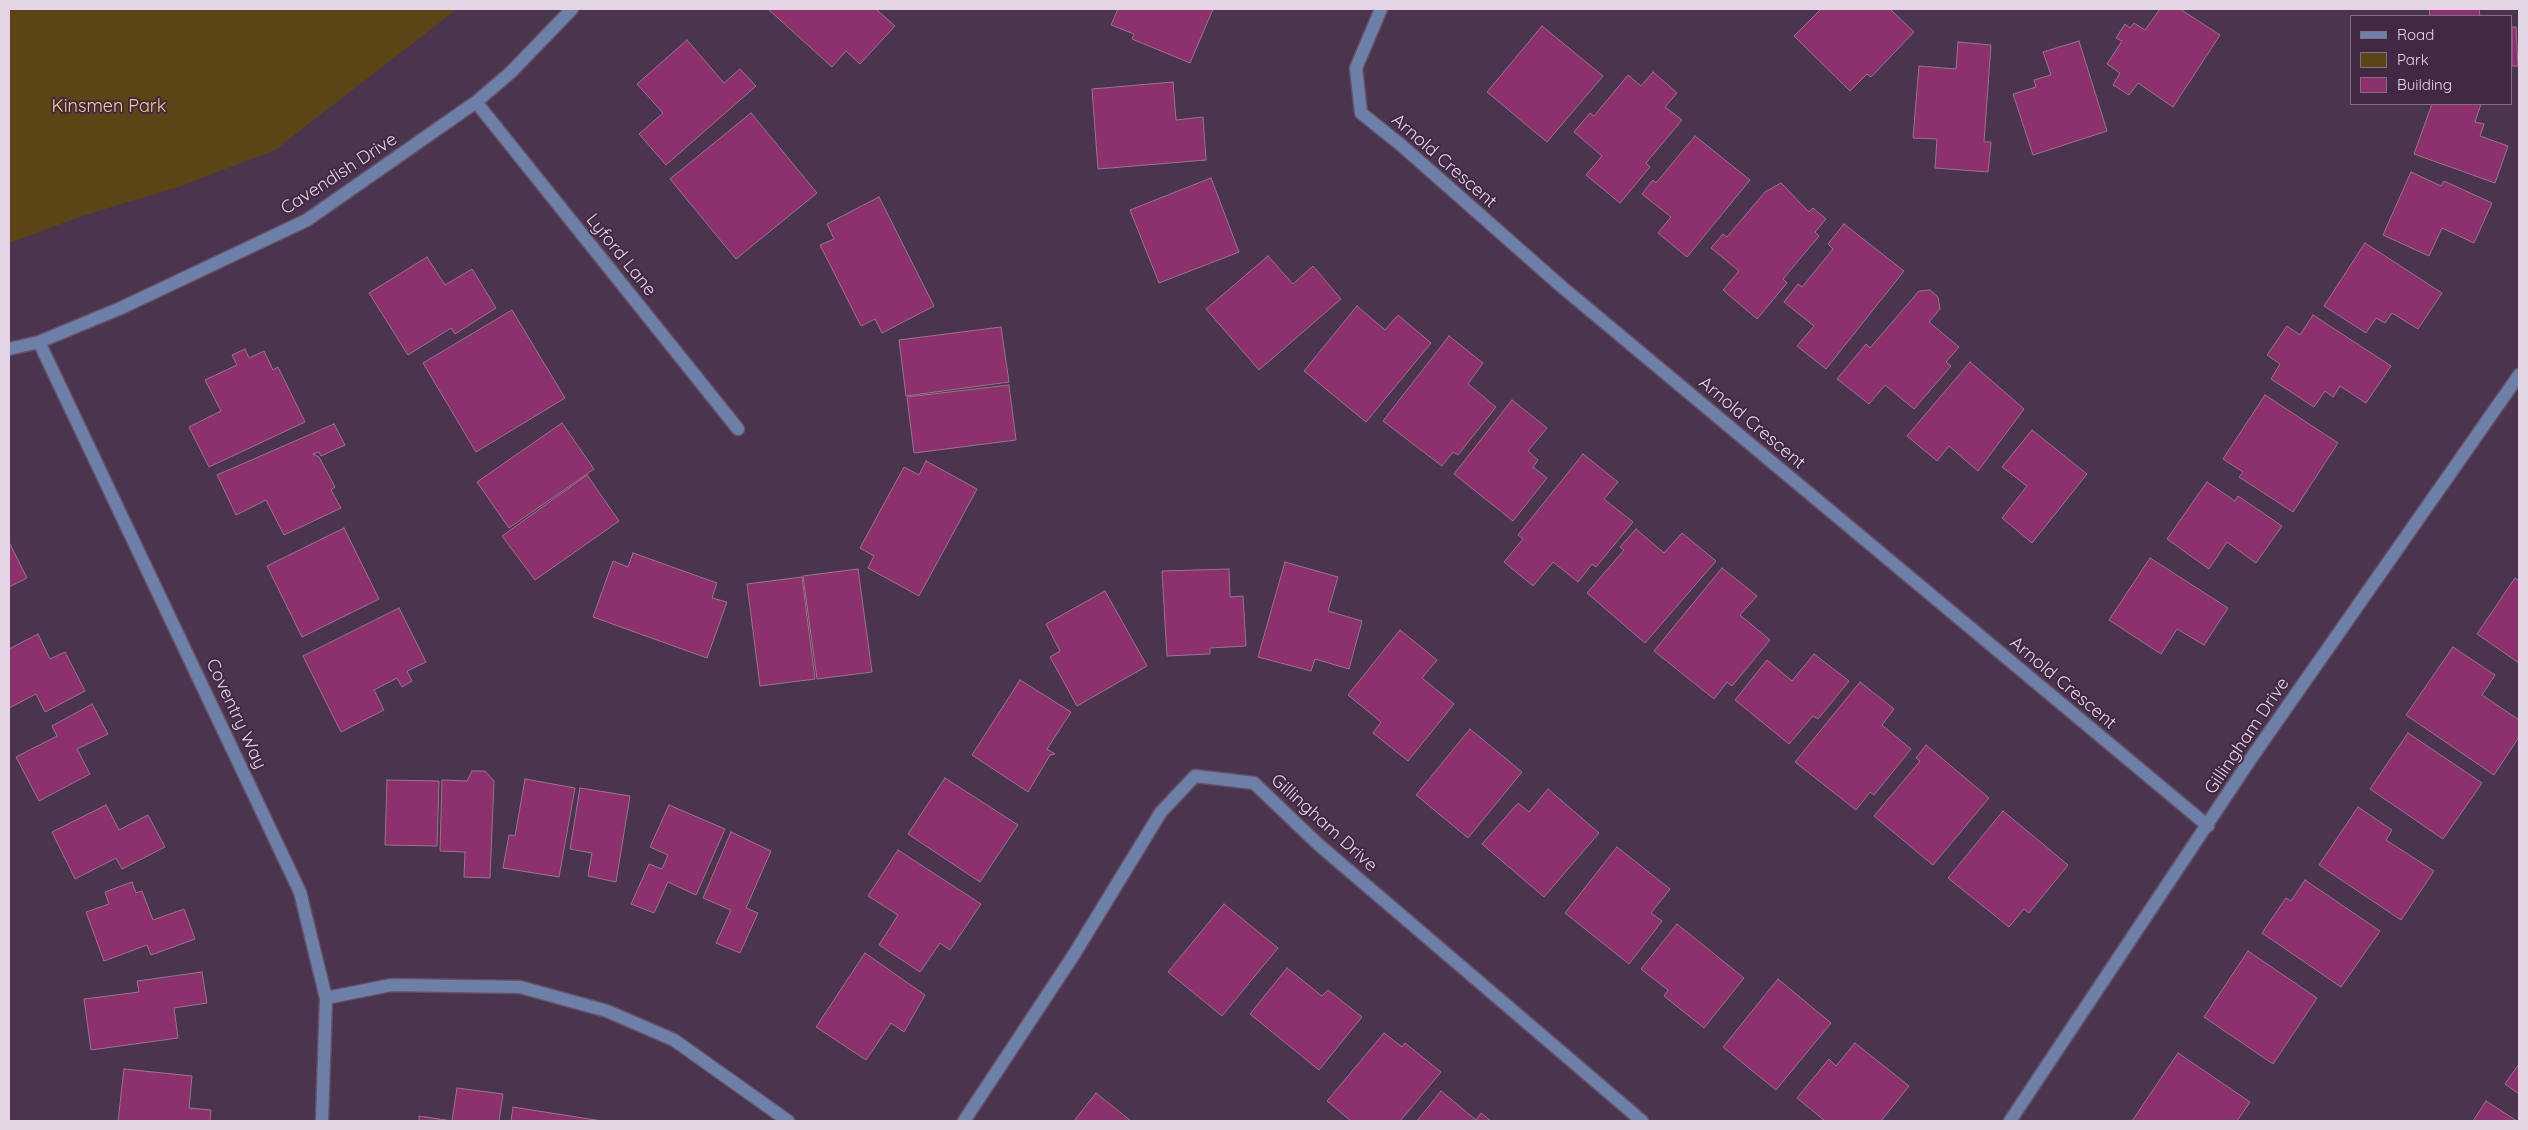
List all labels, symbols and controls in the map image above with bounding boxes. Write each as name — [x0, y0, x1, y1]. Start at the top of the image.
legend — [2350, 15, 2513, 105]
text: Road — [2397, 25, 2434, 44]
text: Park — [2397, 50, 2429, 69]
text: Building — [2397, 75, 2452, 94]
park label: Kinsmen Park — [52, 96, 166, 118]
street label: Arnold Crescent — [1387, 109, 1501, 213]
street label: Cavendish Drive — [277, 128, 401, 220]
street label: Lyford Lane — [581, 210, 661, 300]
street label: Arnold Crescent — [1694, 372, 1810, 474]
street label: Arnold Crescent — [2005, 632, 2121, 734]
street label: Coventry Way — [201, 655, 271, 773]
street label: Gillingham Drive — [2200, 674, 2294, 798]
street label: Gillingham Drive — [1266, 770, 1382, 876]

